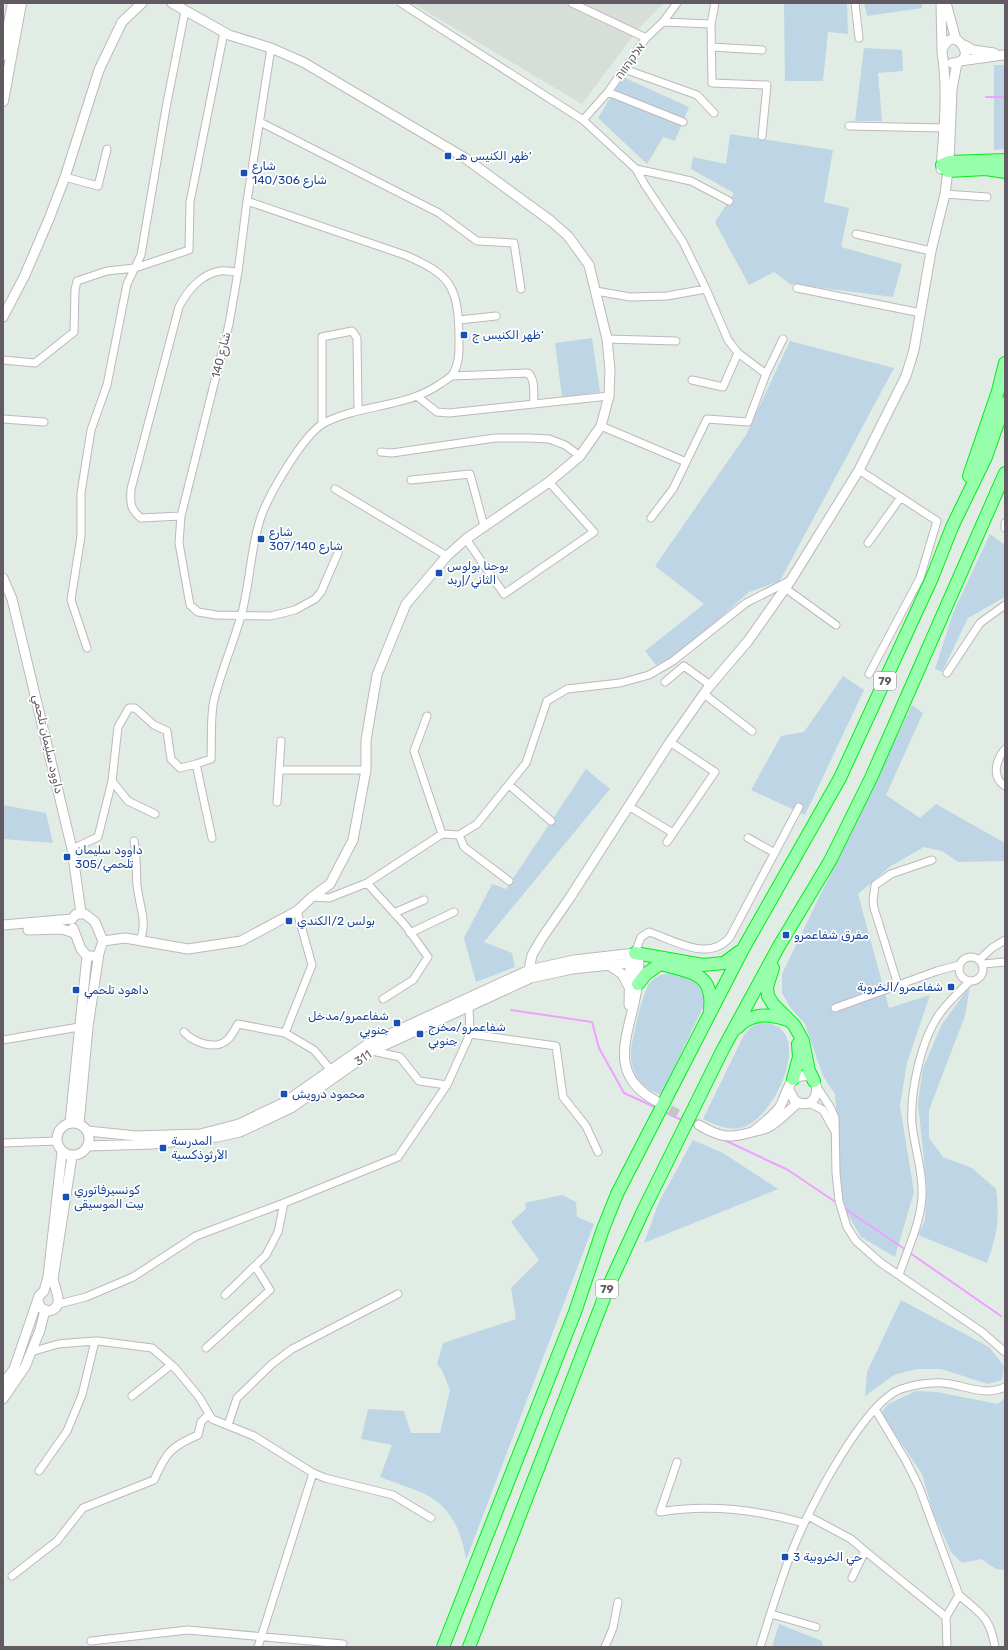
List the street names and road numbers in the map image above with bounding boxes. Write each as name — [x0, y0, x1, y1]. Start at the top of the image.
street label: אלקהווה — [612, 40, 648, 82]
street label: شارع 140 — [209, 330, 235, 380]
road number: 79 — [874, 672, 896, 690]
street label: داوود سليمان تلحمي — [28, 693, 66, 796]
street label: 311 — [352, 1047, 374, 1069]
road number: 79 — [596, 1280, 618, 1298]

